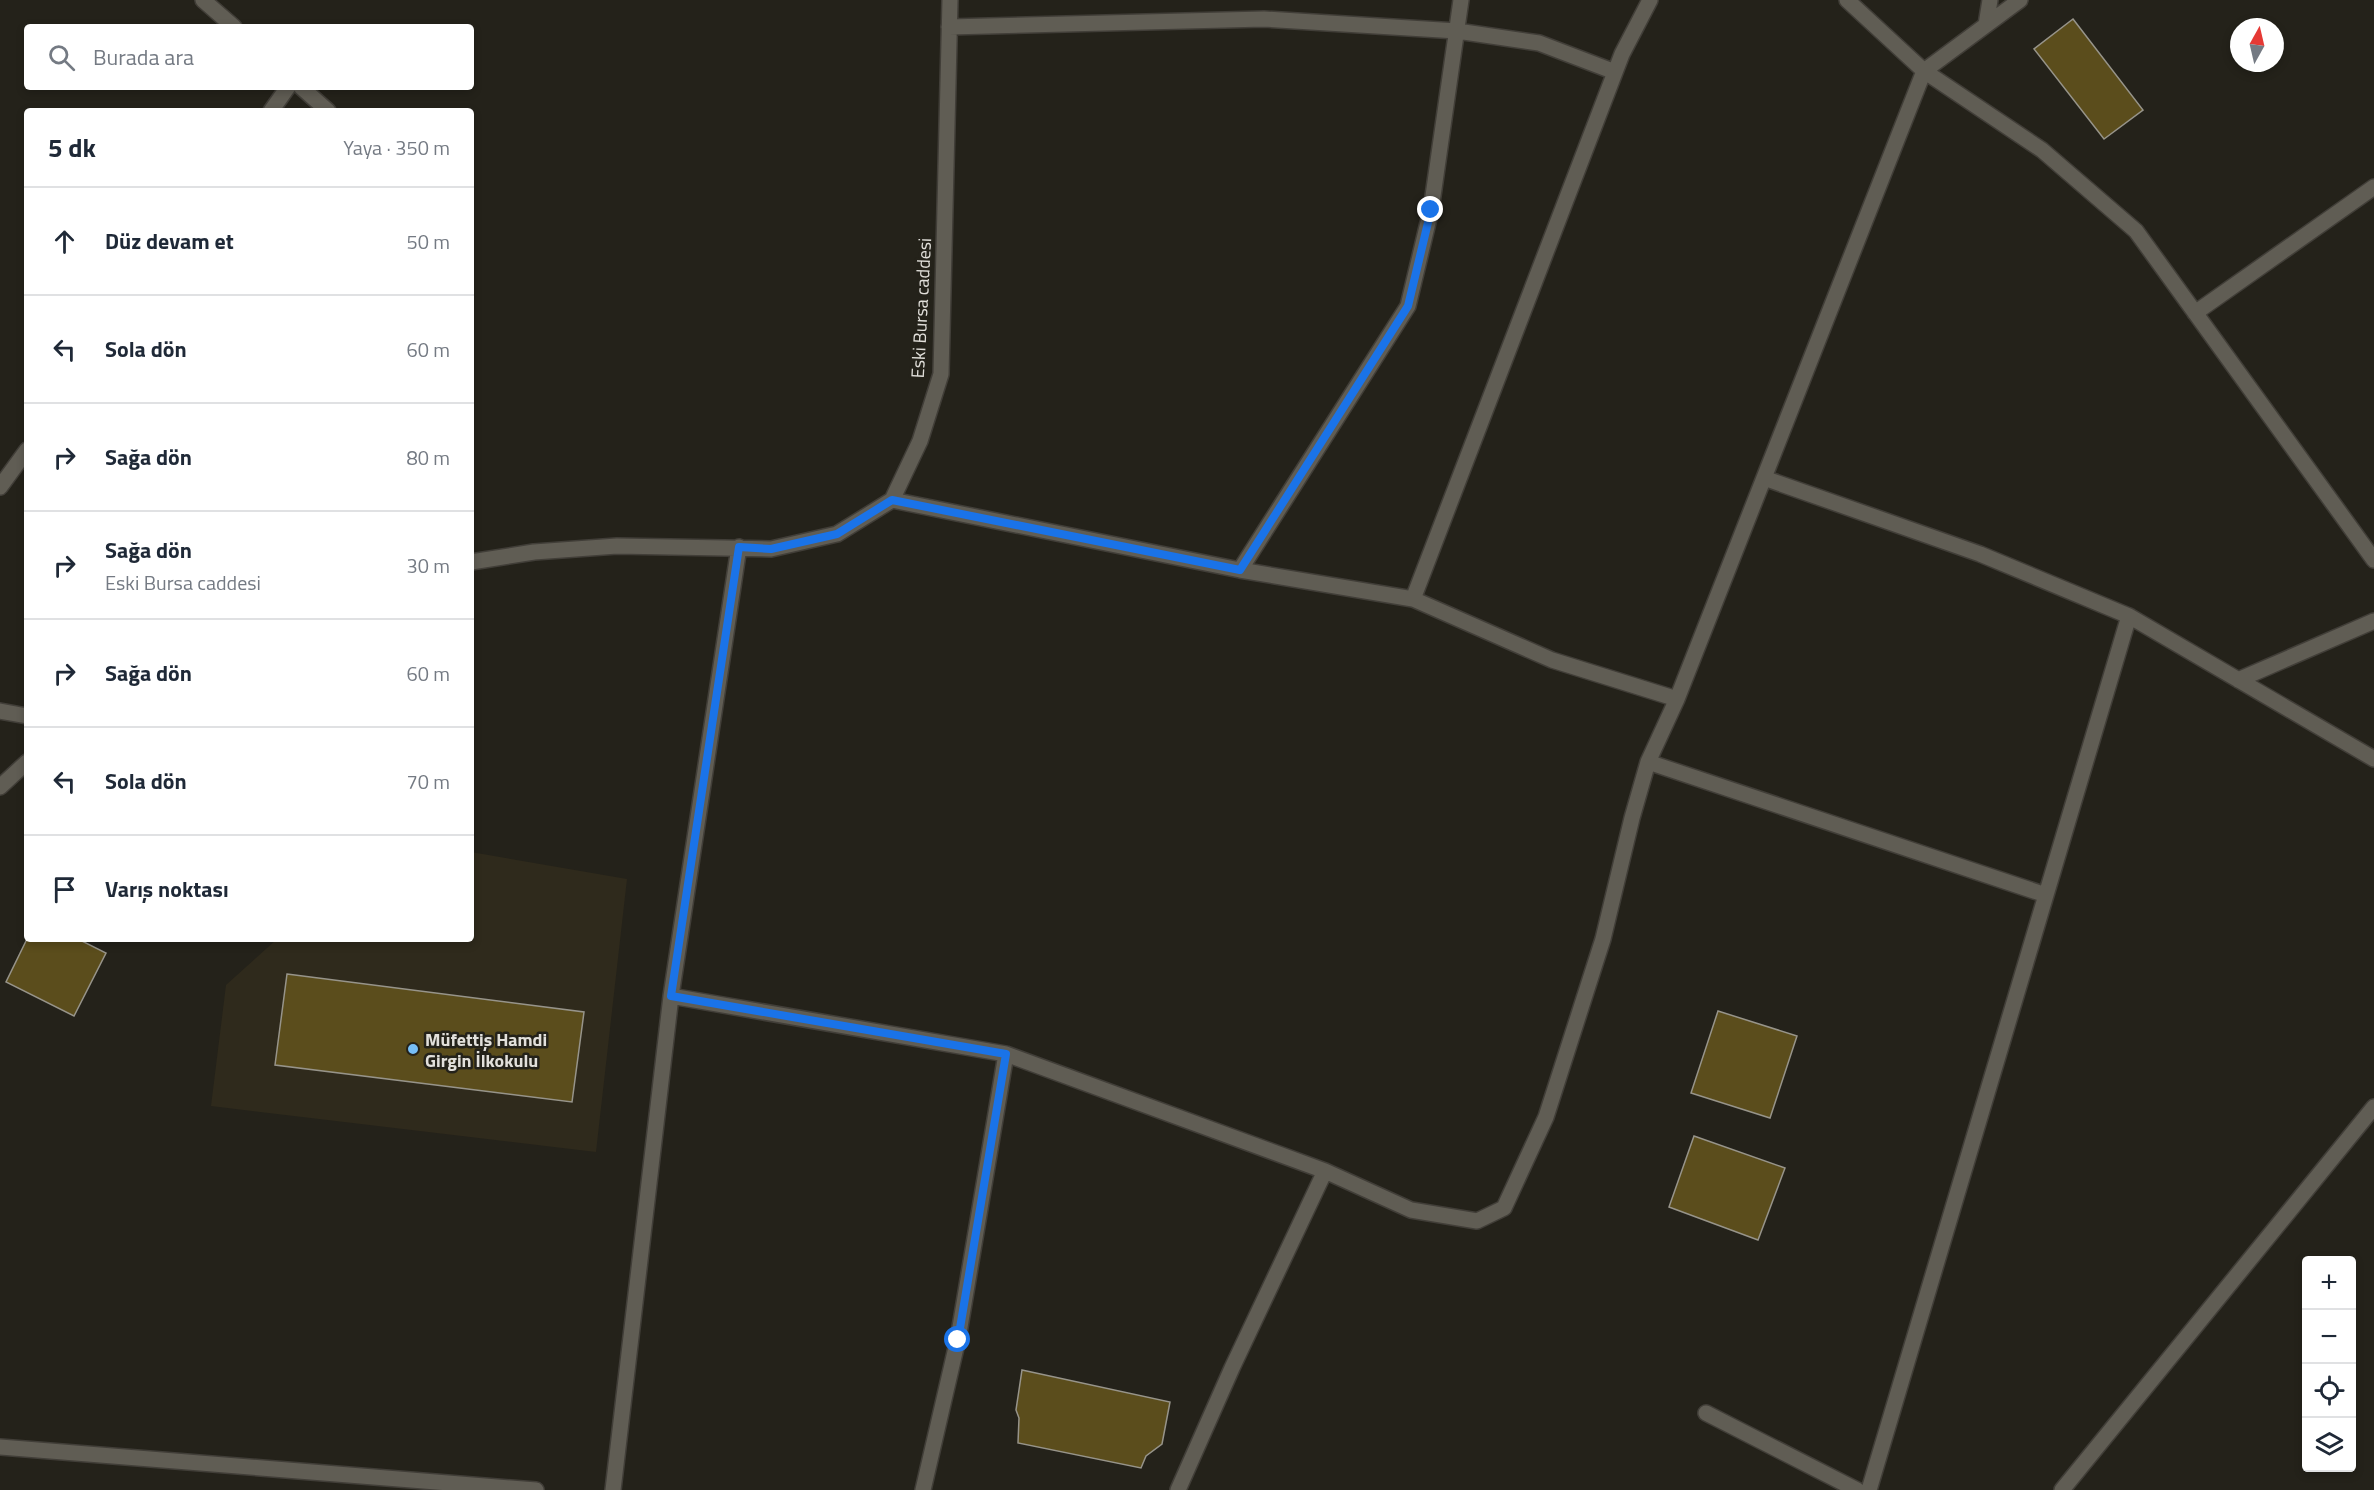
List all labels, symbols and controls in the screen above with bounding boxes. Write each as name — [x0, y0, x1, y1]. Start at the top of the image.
north arrow — [2230, 18, 2284, 72]
search box — [24, 24, 474, 90]
text: Burada ara — [93, 40, 194, 74]
icon: search — [45, 41, 78, 74]
text: 5 dk — [48, 128, 96, 167]
text: Yaya · 350 m — [343, 132, 450, 163]
route end — [1417, 196, 1443, 222]
text: Düz devam et — [105, 224, 234, 258]
icon: ahead — [48, 225, 81, 258]
text: 50 m — [406, 226, 450, 257]
street label: Eski Bursa caddesi — [904, 237, 938, 379]
text: Sola dön — [105, 332, 187, 366]
icon: left — [48, 333, 81, 366]
text: 60 m — [406, 334, 450, 365]
text: Sağa dön — [105, 440, 192, 474]
icon: right — [48, 441, 81, 474]
text: 80 m — [406, 442, 450, 473]
text: Sağa dön — [105, 533, 192, 567]
icon: right — [48, 549, 81, 582]
text: 30 m — [406, 550, 450, 581]
text: Eski Bursa caddesi — [105, 567, 261, 598]
text: Sağa dön — [105, 656, 192, 690]
icon: right — [48, 657, 81, 690]
text: 60 m — [406, 658, 450, 689]
text: Sola dön — [105, 764, 187, 798]
icon: left — [48, 765, 81, 798]
text: 70 m — [406, 766, 450, 797]
text: Varış noktası — [105, 872, 229, 906]
icon: arrive — [48, 873, 81, 906]
place label: Müfettiş Hamdi Girgin İlkokulu — [425, 1026, 547, 1074]
marker: Müfettiş Hamdi Girgin İlkokulu — [406, 1042, 420, 1056]
map controls — [2302, 1256, 2356, 1472]
button: + — [2302, 1256, 2356, 1310]
button: − — [2302, 1310, 2356, 1364]
route start — [944, 1326, 970, 1352]
button: locate — [2302, 1364, 2356, 1418]
button: layers — [2302, 1418, 2356, 1472]

